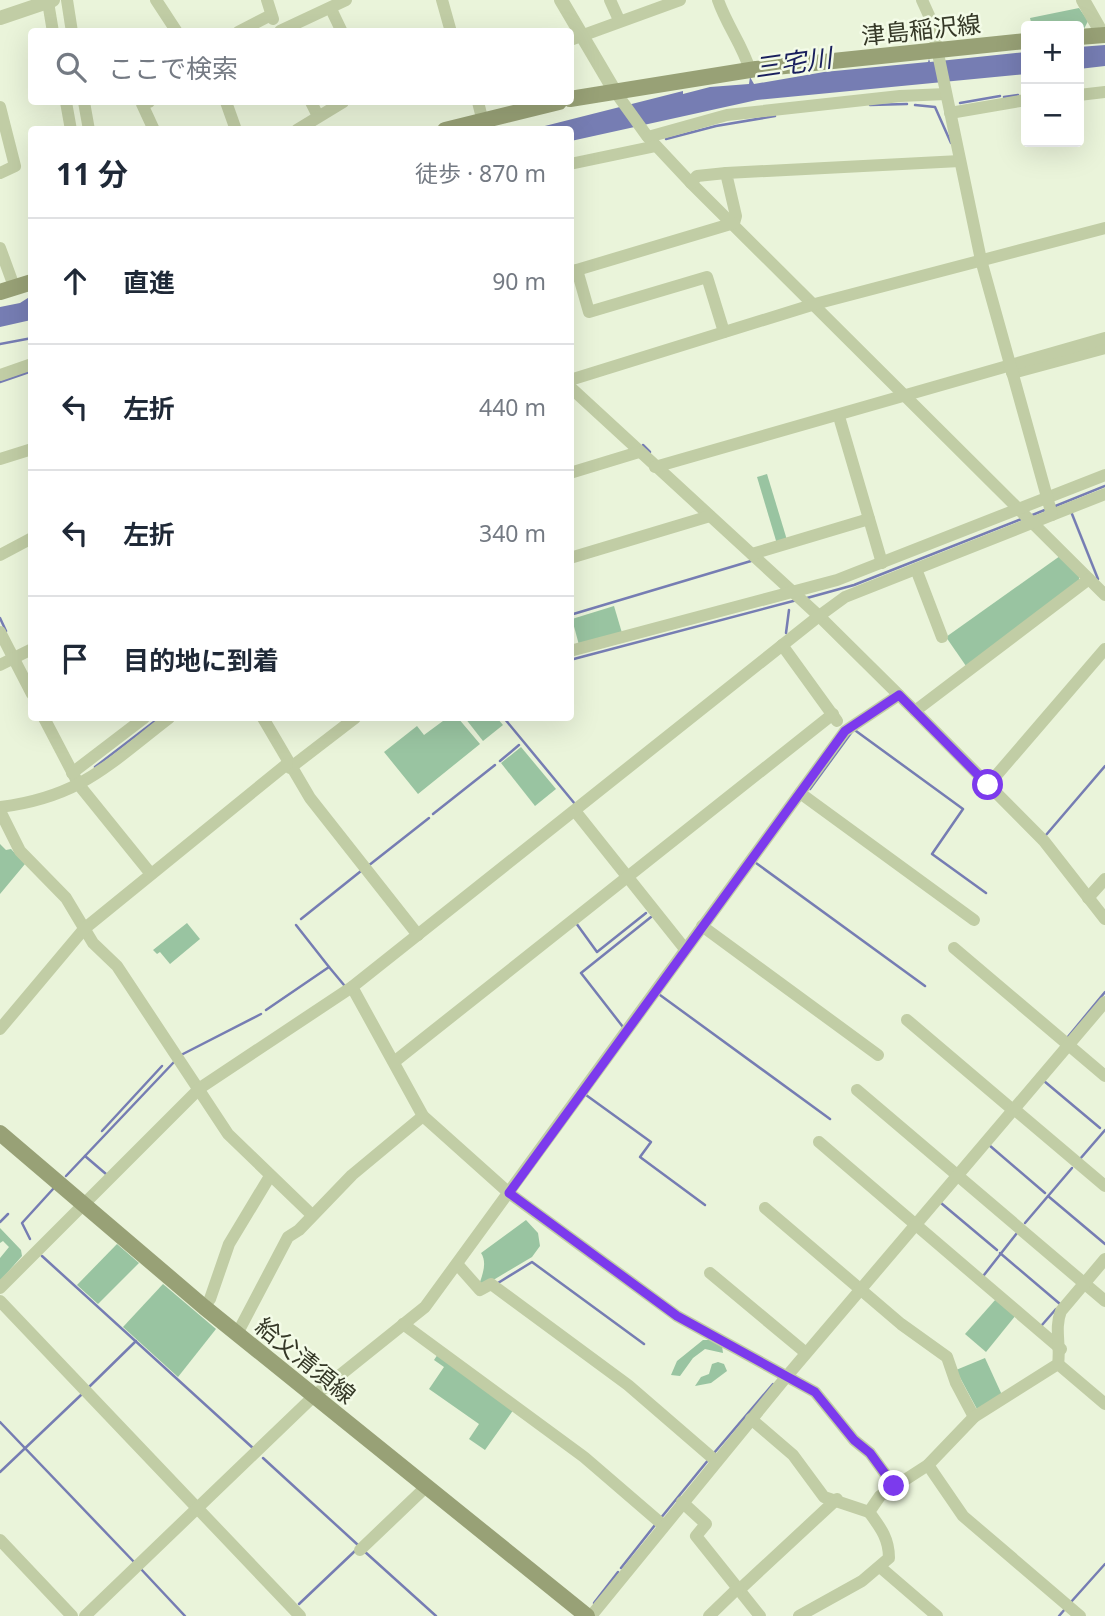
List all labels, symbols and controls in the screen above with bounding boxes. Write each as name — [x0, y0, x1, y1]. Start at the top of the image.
street label: 津島稲沢線 — [860, 6, 982, 52]
map controls — [1021, 21, 1084, 147]
button: + — [1021, 21, 1084, 84]
search box — [28, 28, 574, 105]
water label: 三宅川 — [752, 38, 837, 85]
icon: search — [52, 48, 90, 86]
text: ここで検索 — [108, 50, 238, 86]
button: − — [1021, 84, 1084, 147]
text: 11 分 — [56, 153, 128, 194]
text: 徒歩 · 870 m — [415, 157, 546, 189]
icon: ahead — [56, 262, 94, 300]
text: 直進 — [123, 264, 175, 300]
text: 90 m — [492, 265, 546, 297]
icon: left — [56, 388, 94, 426]
text: 左折 — [123, 390, 175, 426]
text: 440 m — [479, 391, 546, 423]
icon: left — [56, 514, 94, 552]
text: 左折 — [123, 516, 175, 552]
text: 340 m — [479, 517, 546, 549]
icon: arrive — [56, 640, 94, 678]
text: 目的地に到着 — [123, 642, 279, 678]
route start — [972, 769, 1003, 800]
street label: 給父清須線 — [249, 1309, 363, 1411]
route end — [878, 1470, 909, 1501]

